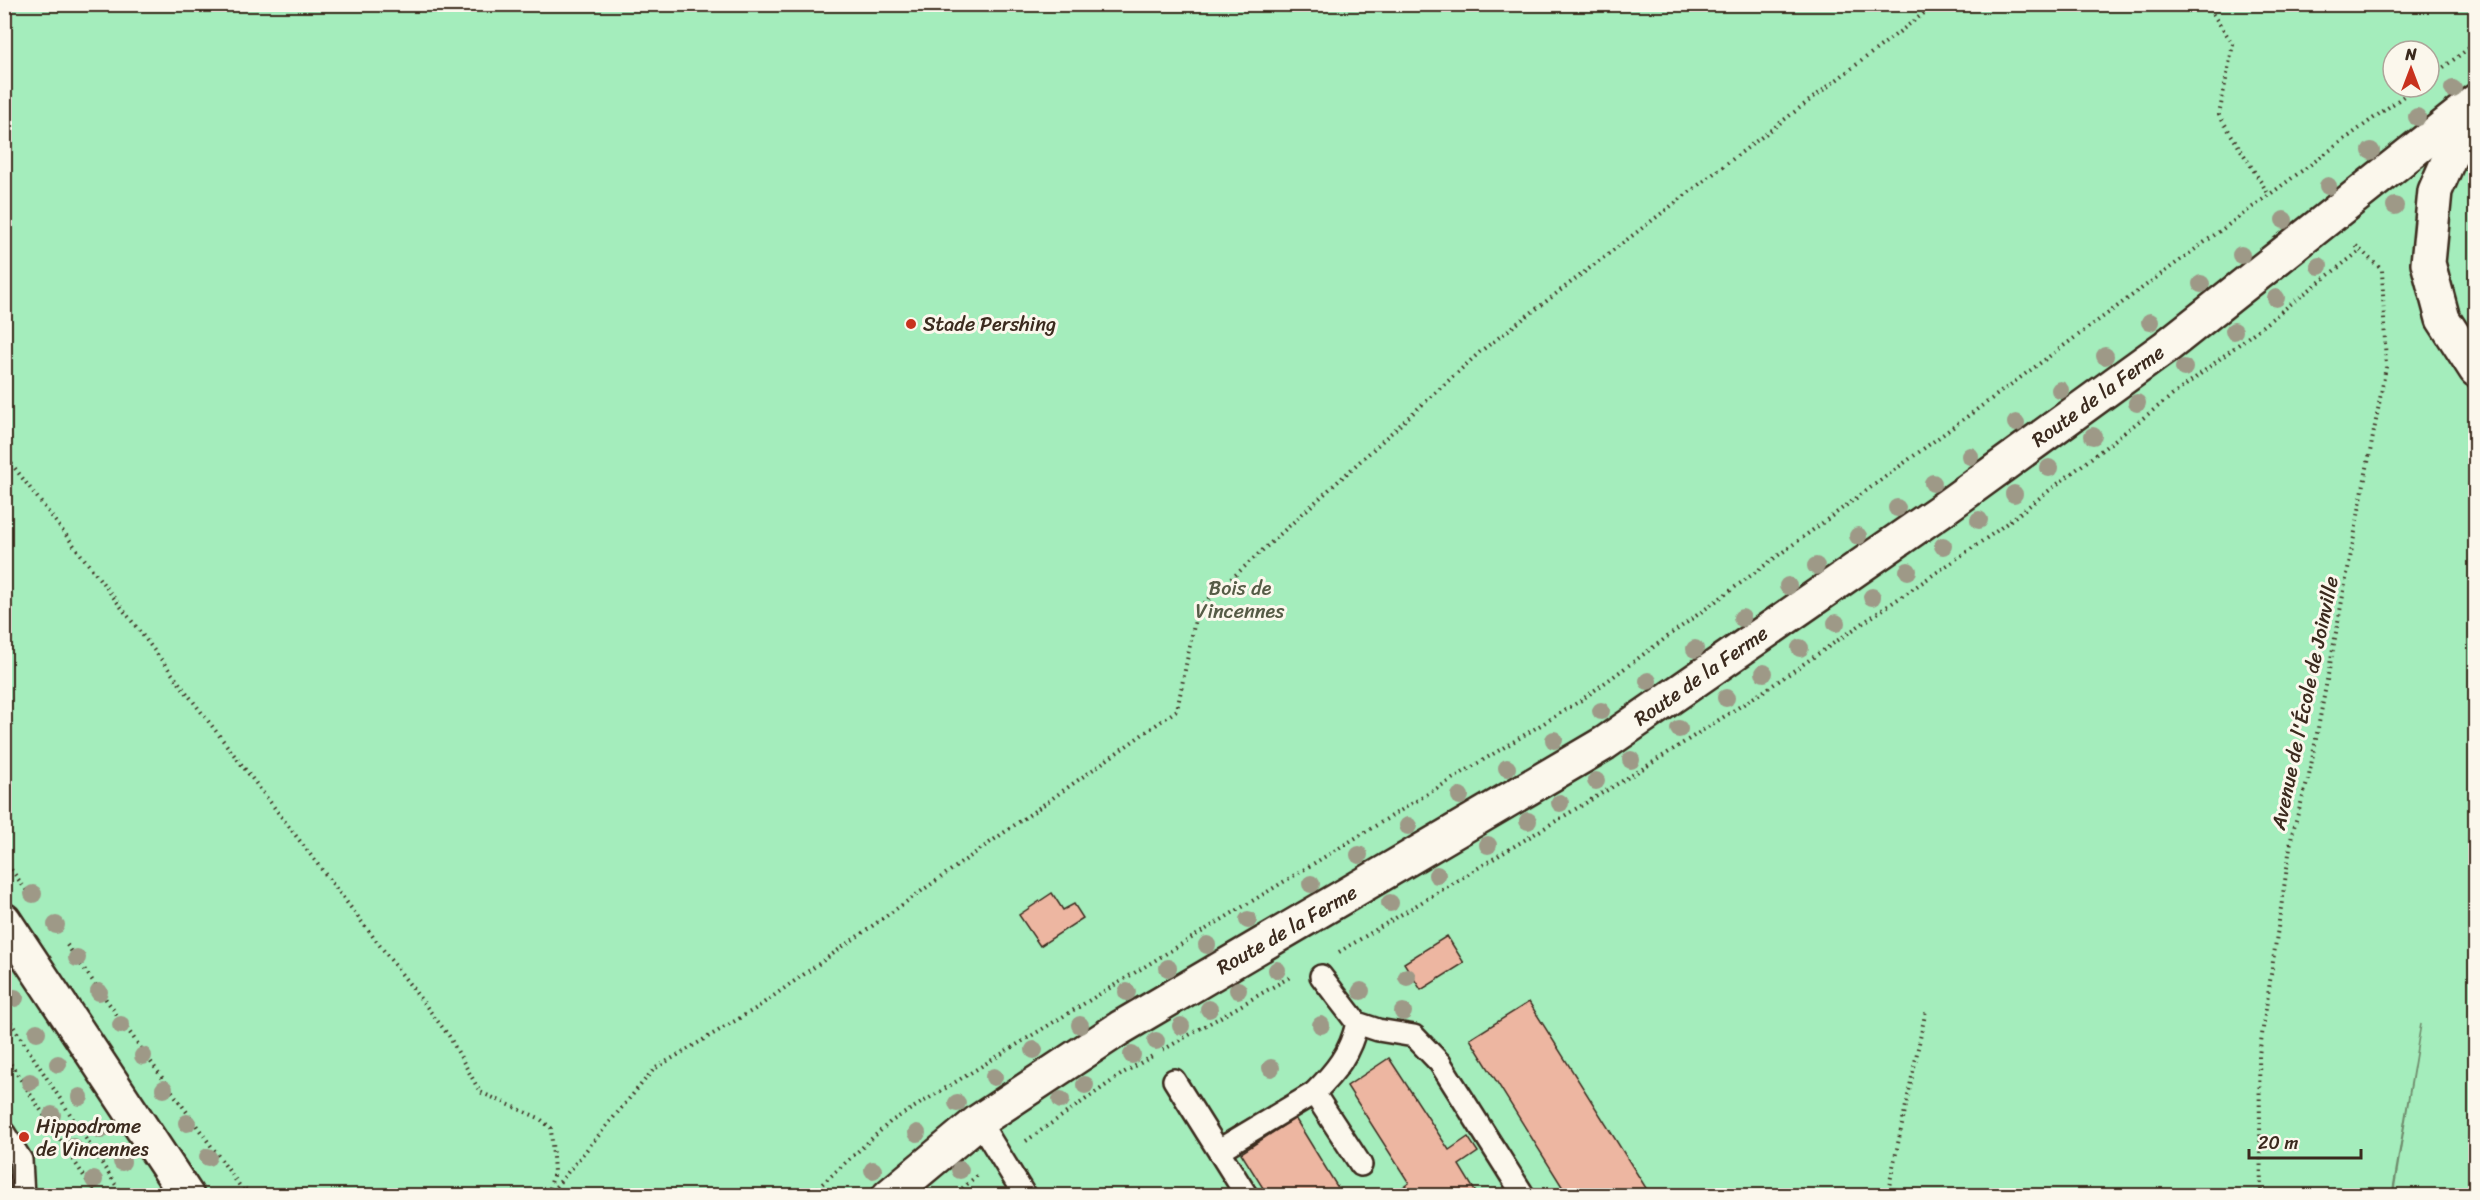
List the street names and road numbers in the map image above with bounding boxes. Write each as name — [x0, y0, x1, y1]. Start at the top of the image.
street label: Route de la Ferme — [2024, 335, 2172, 457]
street label: Avenue de l'École de Joinville — [2261, 573, 2349, 834]
street label: Route de la Ferme — [1626, 616, 1776, 736]
street label: Route de la Ferme — [1210, 875, 1364, 985]

